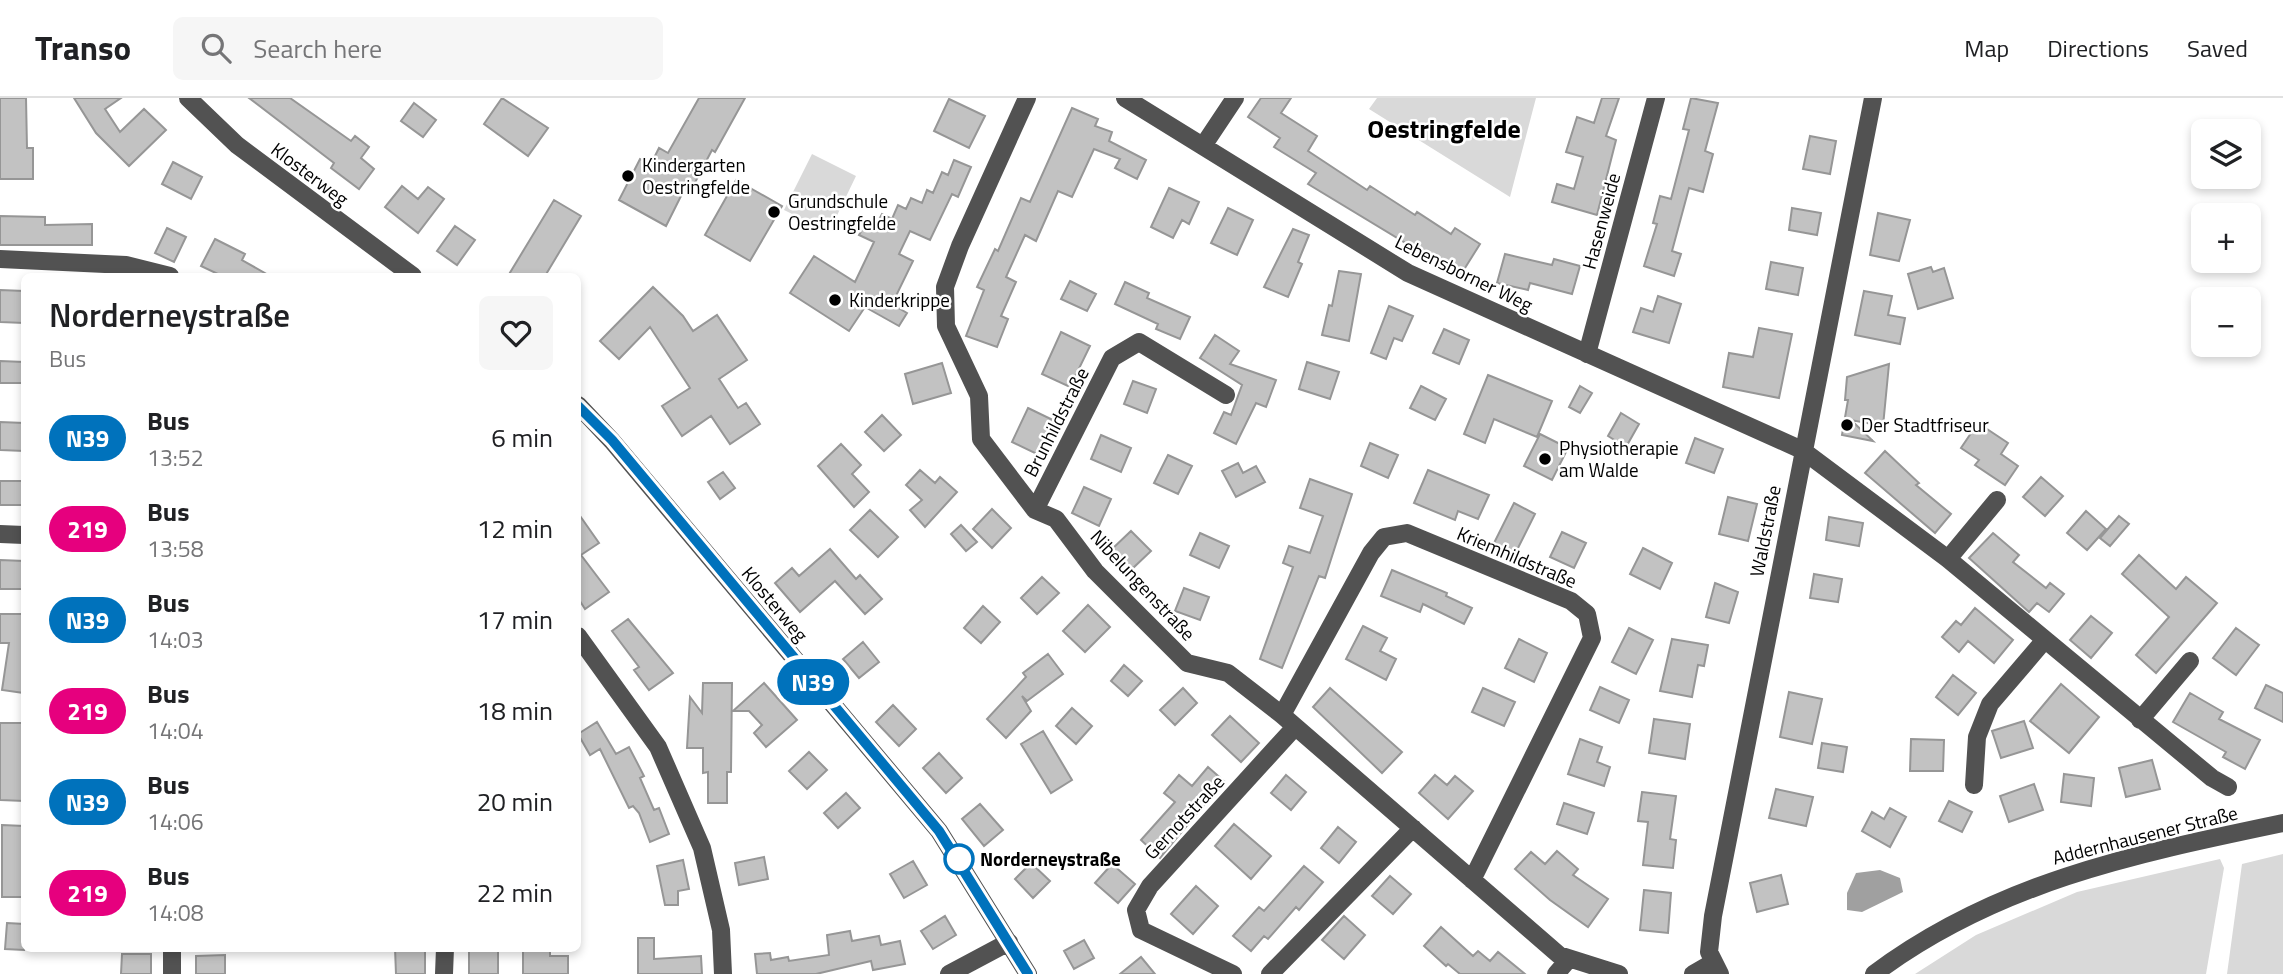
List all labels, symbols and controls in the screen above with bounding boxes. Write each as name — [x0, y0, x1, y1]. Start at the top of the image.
search box — [173, 17, 663, 80]
text: Transo — [35, 23, 131, 73]
icon: search — [197, 29, 235, 67]
text: Search here — [253, 29, 382, 68]
text: Map — [1964, 30, 2009, 66]
text: Directions — [2047, 30, 2149, 66]
text: Saved — [2187, 30, 2248, 66]
district label: Oestringfelde — [1367, 109, 1521, 148]
map controls — [2191, 119, 2261, 357]
button: layers — [2191, 119, 2261, 189]
street label: Klosterweg — [265, 135, 355, 213]
place label: Kindergarten Oestringfelde — [642, 150, 750, 201]
marker: Kindergarten Oestringfelde — [620, 168, 636, 184]
street label: Hasenweide — [1574, 169, 1627, 272]
place label: Grundschule Oestringfelde — [788, 186, 896, 237]
button: + — [2191, 203, 2261, 273]
marker: Grundschule Oestringfelde — [766, 204, 782, 220]
street label: Lebensborner Weg — [1390, 227, 1538, 319]
place label: Kinderkrippe — [849, 285, 950, 314]
button: − — [2191, 287, 2261, 357]
text: Norderneystraße — [49, 290, 290, 340]
marker: Kinderkrippe — [827, 292, 843, 308]
button: heart — [479, 296, 553, 370]
text: Bus — [49, 341, 86, 376]
street label: Brunhildstraße — [1016, 362, 1096, 482]
text: Bus — [147, 401, 189, 440]
place label: Der Stadtfriseur — [1861, 410, 1989, 439]
marker: Der Stadtfriseur — [1839, 417, 1855, 433]
text: 6 min — [491, 418, 553, 457]
text: N39 — [66, 420, 109, 456]
place label: Physiotherapie am Walde — [1559, 433, 1679, 484]
text: 13:52 — [147, 440, 204, 475]
marker: Physiotherapie am Walde — [1537, 451, 1553, 467]
street label: Waldstraße — [1741, 483, 1788, 579]
text: Bus — [147, 492, 189, 531]
text: 12 min — [477, 509, 553, 548]
text: 219 — [67, 511, 108, 547]
street label: Kriemhildstraße — [1453, 518, 1582, 595]
street label: Nibelungenstraße — [1084, 523, 1203, 647]
text: 13:58 — [147, 531, 204, 566]
street label: Klosterweg — [735, 560, 816, 648]
text: Bus — [147, 583, 189, 622]
text: 17 min — [477, 600, 553, 639]
text: N39 — [66, 602, 109, 638]
text: 14:03 — [147, 622, 204, 657]
line badge: N39 — [773, 659, 853, 705]
text: N39 — [791, 664, 835, 700]
text: Bus — [147, 674, 189, 713]
text: 18 min — [477, 691, 553, 730]
text: 219 — [67, 693, 108, 729]
text: 14:04 — [147, 713, 204, 748]
text: Bus — [147, 765, 189, 804]
street label: Gernotstraße — [1137, 768, 1231, 866]
text: 20 min — [477, 782, 553, 821]
text: N39 — [66, 784, 109, 820]
street label: Addernhausener Straße — [2049, 797, 2241, 872]
text: 14:06 — [147, 804, 204, 839]
marker: Norderneystraße — [944, 844, 974, 874]
place label: Norderneystraße — [980, 844, 1121, 873]
text: Bus — [147, 856, 189, 895]
text: 22 min — [477, 873, 553, 912]
text: 219 — [67, 875, 108, 911]
text: 14:08 — [147, 895, 204, 930]

